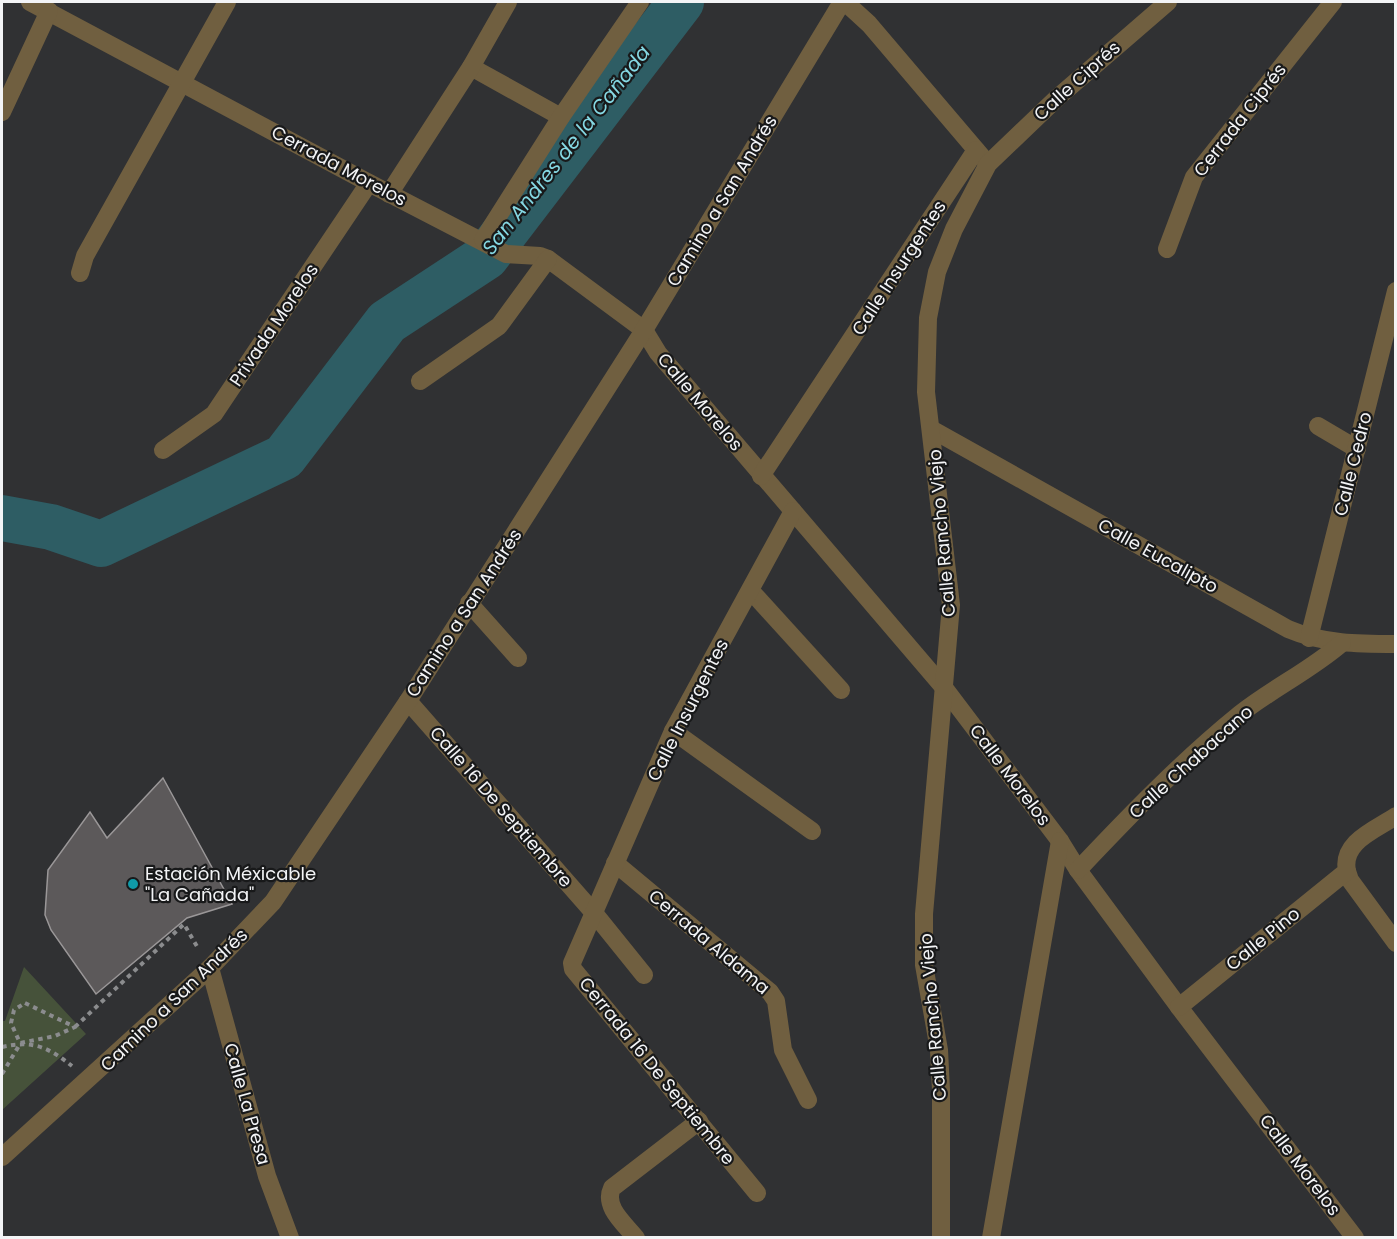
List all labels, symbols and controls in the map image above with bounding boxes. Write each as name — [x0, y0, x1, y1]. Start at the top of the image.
street label: Calle Ciprés — [1028, 35, 1125, 126]
water label: San Andres de la Cañada — [475, 39, 657, 261]
street label: Cerrada Ciprés — [1187, 58, 1292, 182]
street label: Camino a San Andrés — [660, 110, 783, 291]
street label: Cerrada Morelos — [267, 119, 411, 212]
street label: Calle Insurgentes — [846, 195, 952, 340]
street label: Privada Morelos — [223, 258, 324, 391]
street label: Calle Morelos — [652, 347, 749, 456]
street label: Calle Cedro — [1328, 409, 1378, 518]
street label: Calle Rancho Viejo — [922, 448, 961, 618]
street label: Calle Eucalipto — [1094, 512, 1223, 599]
street label: Camino a San Andrés — [400, 524, 527, 702]
street label: Calle Insurgentes — [641, 634, 734, 785]
street label: Calle Chabacano — [1123, 699, 1258, 824]
street label: Calle Morelos — [964, 719, 1057, 831]
street label: Calle 16 De Septiembre — [424, 721, 578, 893]
place label: Estación Méxicable "La Cañada" — [145, 861, 316, 907]
marker: Estación Méxicable "La Cañada" — [126, 877, 140, 891]
street label: Cerrada Aldama — [643, 883, 775, 1000]
street label: Calle Pino — [1220, 901, 1305, 976]
street label: Camino a San Andrés — [94, 923, 253, 1077]
street label: Calle Rancho Viejo — [913, 932, 952, 1102]
street label: Cerrada 16 De Septiembre — [574, 971, 741, 1170]
street label: Calle La Presa — [218, 1040, 277, 1168]
street label: Calle Morelos — [1254, 1109, 1347, 1221]

